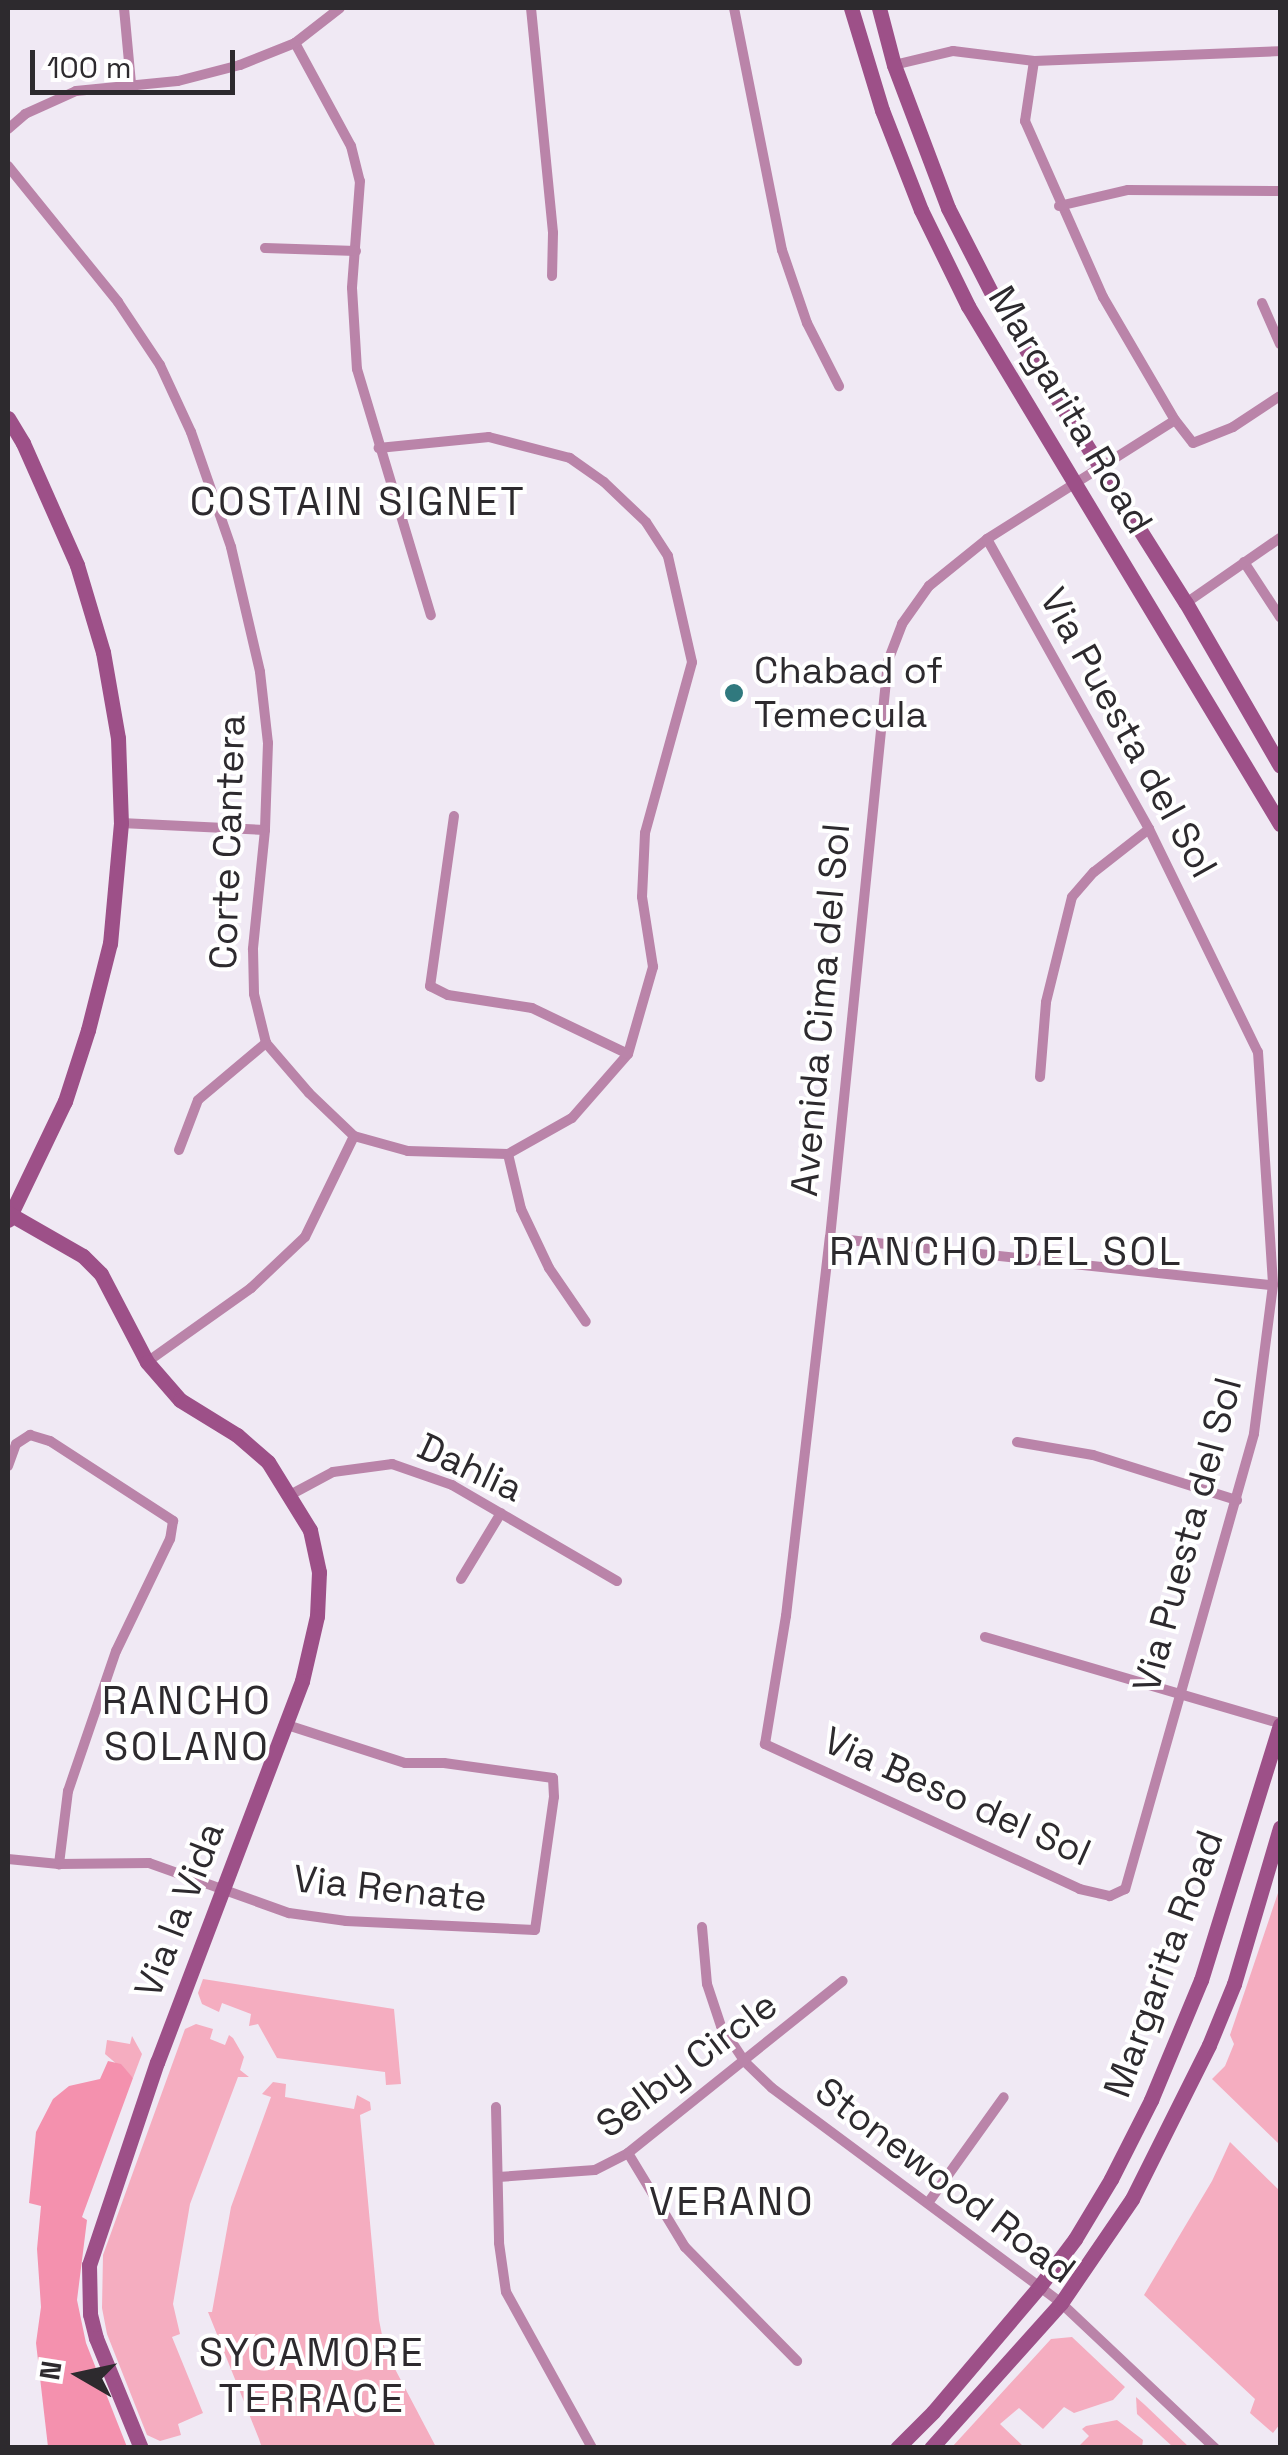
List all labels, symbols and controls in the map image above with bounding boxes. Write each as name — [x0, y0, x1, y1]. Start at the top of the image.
scale bar — [35, 30, 240, 92]
text: 100 m — [47, 48, 132, 87]
street label: Margarita Road — [978, 278, 1162, 542]
district label: COSTAIN SIGNET — [190, 478, 526, 526]
street label: Via Puesta del Sol — [1030, 580, 1226, 886]
place label: Chabad of Temecula — [754, 648, 943, 738]
marker: Chabad of Temecula — [723, 682, 745, 704]
street label: Corte Cantera — [201, 714, 255, 970]
street label: Avenida Cima del Sol — [782, 822, 860, 1198]
district label: RANCHO DEL SOL — [828, 1228, 1184, 1276]
street label: Via Puesta del Sol — [1124, 1373, 1252, 1697]
street label: Dahlia — [410, 1424, 530, 1512]
district label: RANCHO SOLANO — [102, 1677, 272, 1771]
street label: Via Beso del Sol — [816, 1718, 1098, 1876]
street label: Via la Vida — [126, 1816, 234, 2004]
street label: Margarita Road — [1095, 1824, 1233, 2104]
street label: Via Renate — [291, 1856, 489, 1922]
street label: Selby Circle — [588, 1982, 786, 2148]
street label: Stonewood Road — [806, 2068, 1084, 2294]
district label: VERANO — [649, 2178, 815, 2226]
north arrow — [30, 2325, 130, 2425]
district label: SYCAMORE TERRACE — [199, 2329, 425, 2423]
text: N — [31, 2358, 70, 2382]

